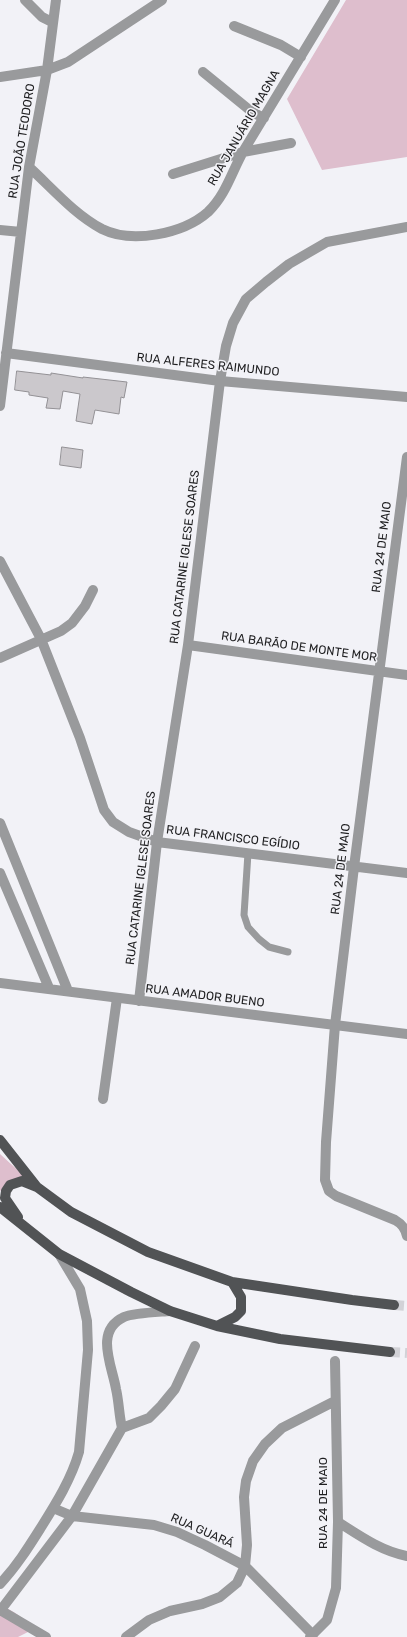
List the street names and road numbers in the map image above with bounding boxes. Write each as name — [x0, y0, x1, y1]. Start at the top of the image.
street label: RUA JANUÁRIO MAGNA — [205, 68, 283, 188]
street label: RUA JOÃO TEODORO — [6, 82, 38, 200]
street label: RUA ALFERES RAIMUNDO — [136, 350, 280, 380]
street label: RUA CATARINE IGLESE SOARES — [167, 469, 203, 645]
street label: RUA 24 DE MAIO — [369, 501, 395, 593]
street label: RUA BARÃO DE MONTE MOR — [220, 629, 378, 665]
street label: RUA CATARINE IGLESE SOARES — [123, 790, 159, 966]
street label: RUA FRANCISCO EGÍDIO — [165, 823, 301, 853]
street label: RUA 24 DE MAIO — [328, 823, 354, 915]
street label: RUA AMADOR BUENO — [145, 982, 265, 1010]
street label: RUA 24 DE MAIO — [317, 1457, 331, 1549]
street label: RUA GUARÁ — [168, 1511, 236, 1551]

